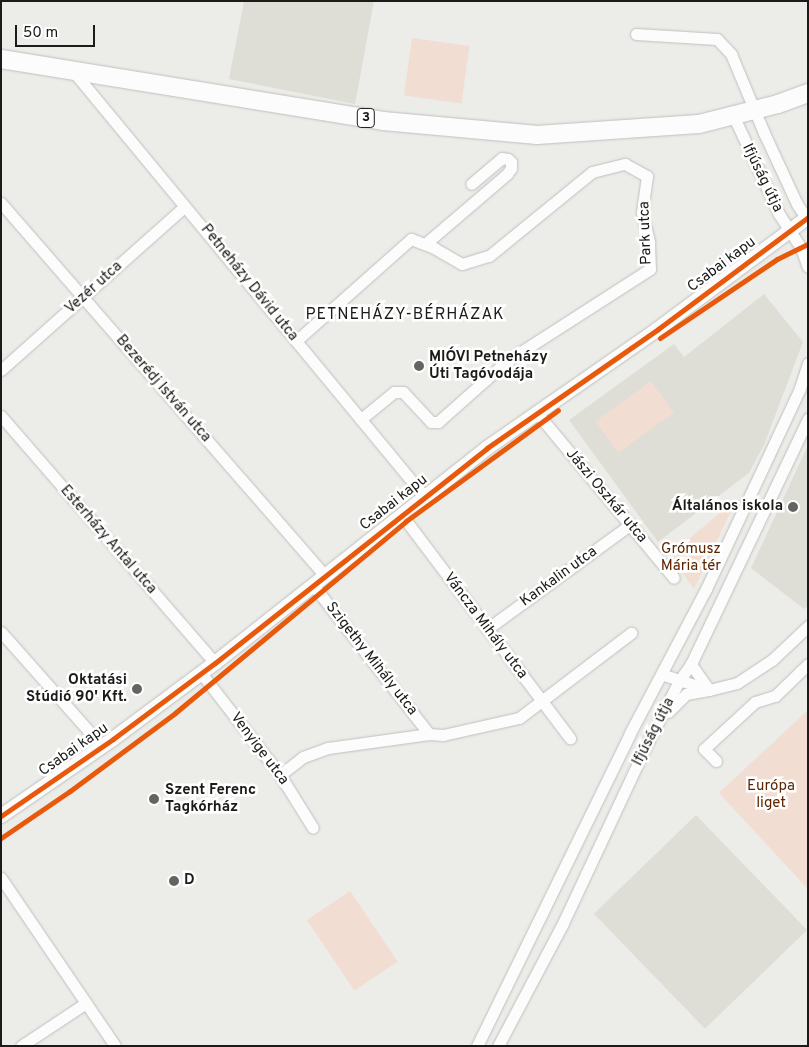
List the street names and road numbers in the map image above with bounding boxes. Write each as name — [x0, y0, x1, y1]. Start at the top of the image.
road number: 3 — [356, 106, 376, 130]
street label: Ifjúság útja — [738, 141, 786, 215]
street label: Park utca — [636, 201, 656, 265]
street label: Petneházy Dávid utca — [196, 221, 302, 345]
street label: Csabai kapu — [684, 233, 760, 297]
street label: Vezér utca — [62, 258, 126, 318]
street label: Bezerédj István utca — [112, 332, 214, 446]
street label: Jászi Oszkár utca — [561, 445, 651, 547]
street label: Csabai kapu — [357, 471, 431, 535]
street label: Esterházy Antal utca — [56, 482, 160, 598]
street label: Kankalin utca — [517, 543, 601, 611]
street label: Váncza Mihály utca — [439, 569, 531, 683]
street label: Szigethy Mihály utca — [321, 599, 421, 719]
street label: Ifjúság útja — [629, 695, 679, 769]
street label: Venyige utca — [226, 709, 292, 789]
street label: Csabai kapu — [36, 719, 112, 781]

